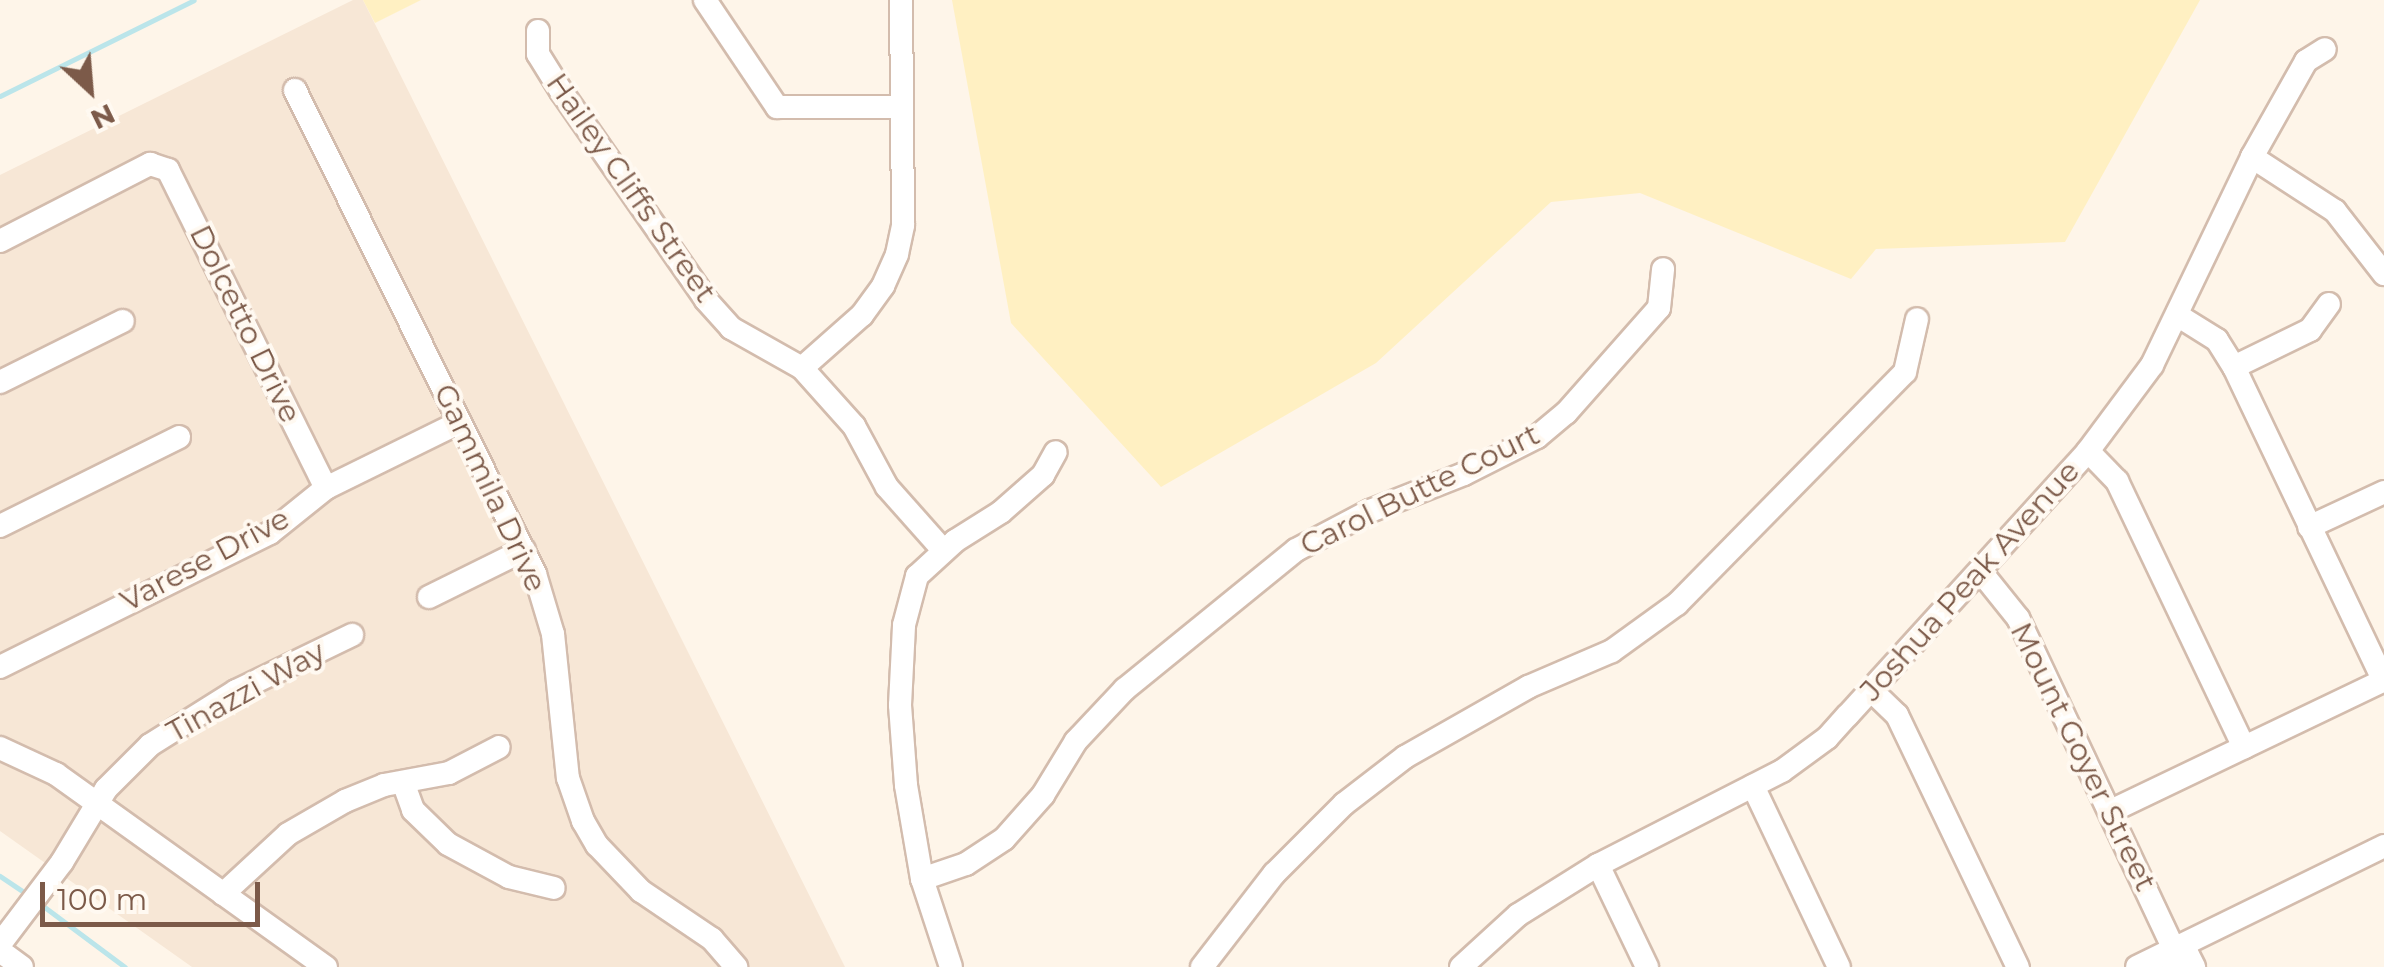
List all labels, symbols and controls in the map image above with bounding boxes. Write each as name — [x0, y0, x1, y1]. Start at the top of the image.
north arrow — [40, 40, 140, 140]
street label: Hailey Cliffs Street — [538, 67, 724, 309]
text: N — [86, 97, 121, 137]
street label: Dolcetto Drive — [182, 219, 308, 429]
street label: Gammila Drive — [426, 379, 554, 597]
street label: Carol Butte Court — [1295, 417, 1545, 563]
street label: Joshua Peak Avenue — [1853, 454, 2087, 708]
street label: Varese Drive — [114, 500, 296, 620]
street label: Mount Goyer Street — [2002, 617, 2164, 897]
street label: Tinazzi Way — [161, 634, 331, 750]
scale bar — [45, 862, 265, 924]
text: 100 m — [57, 881, 147, 918]

